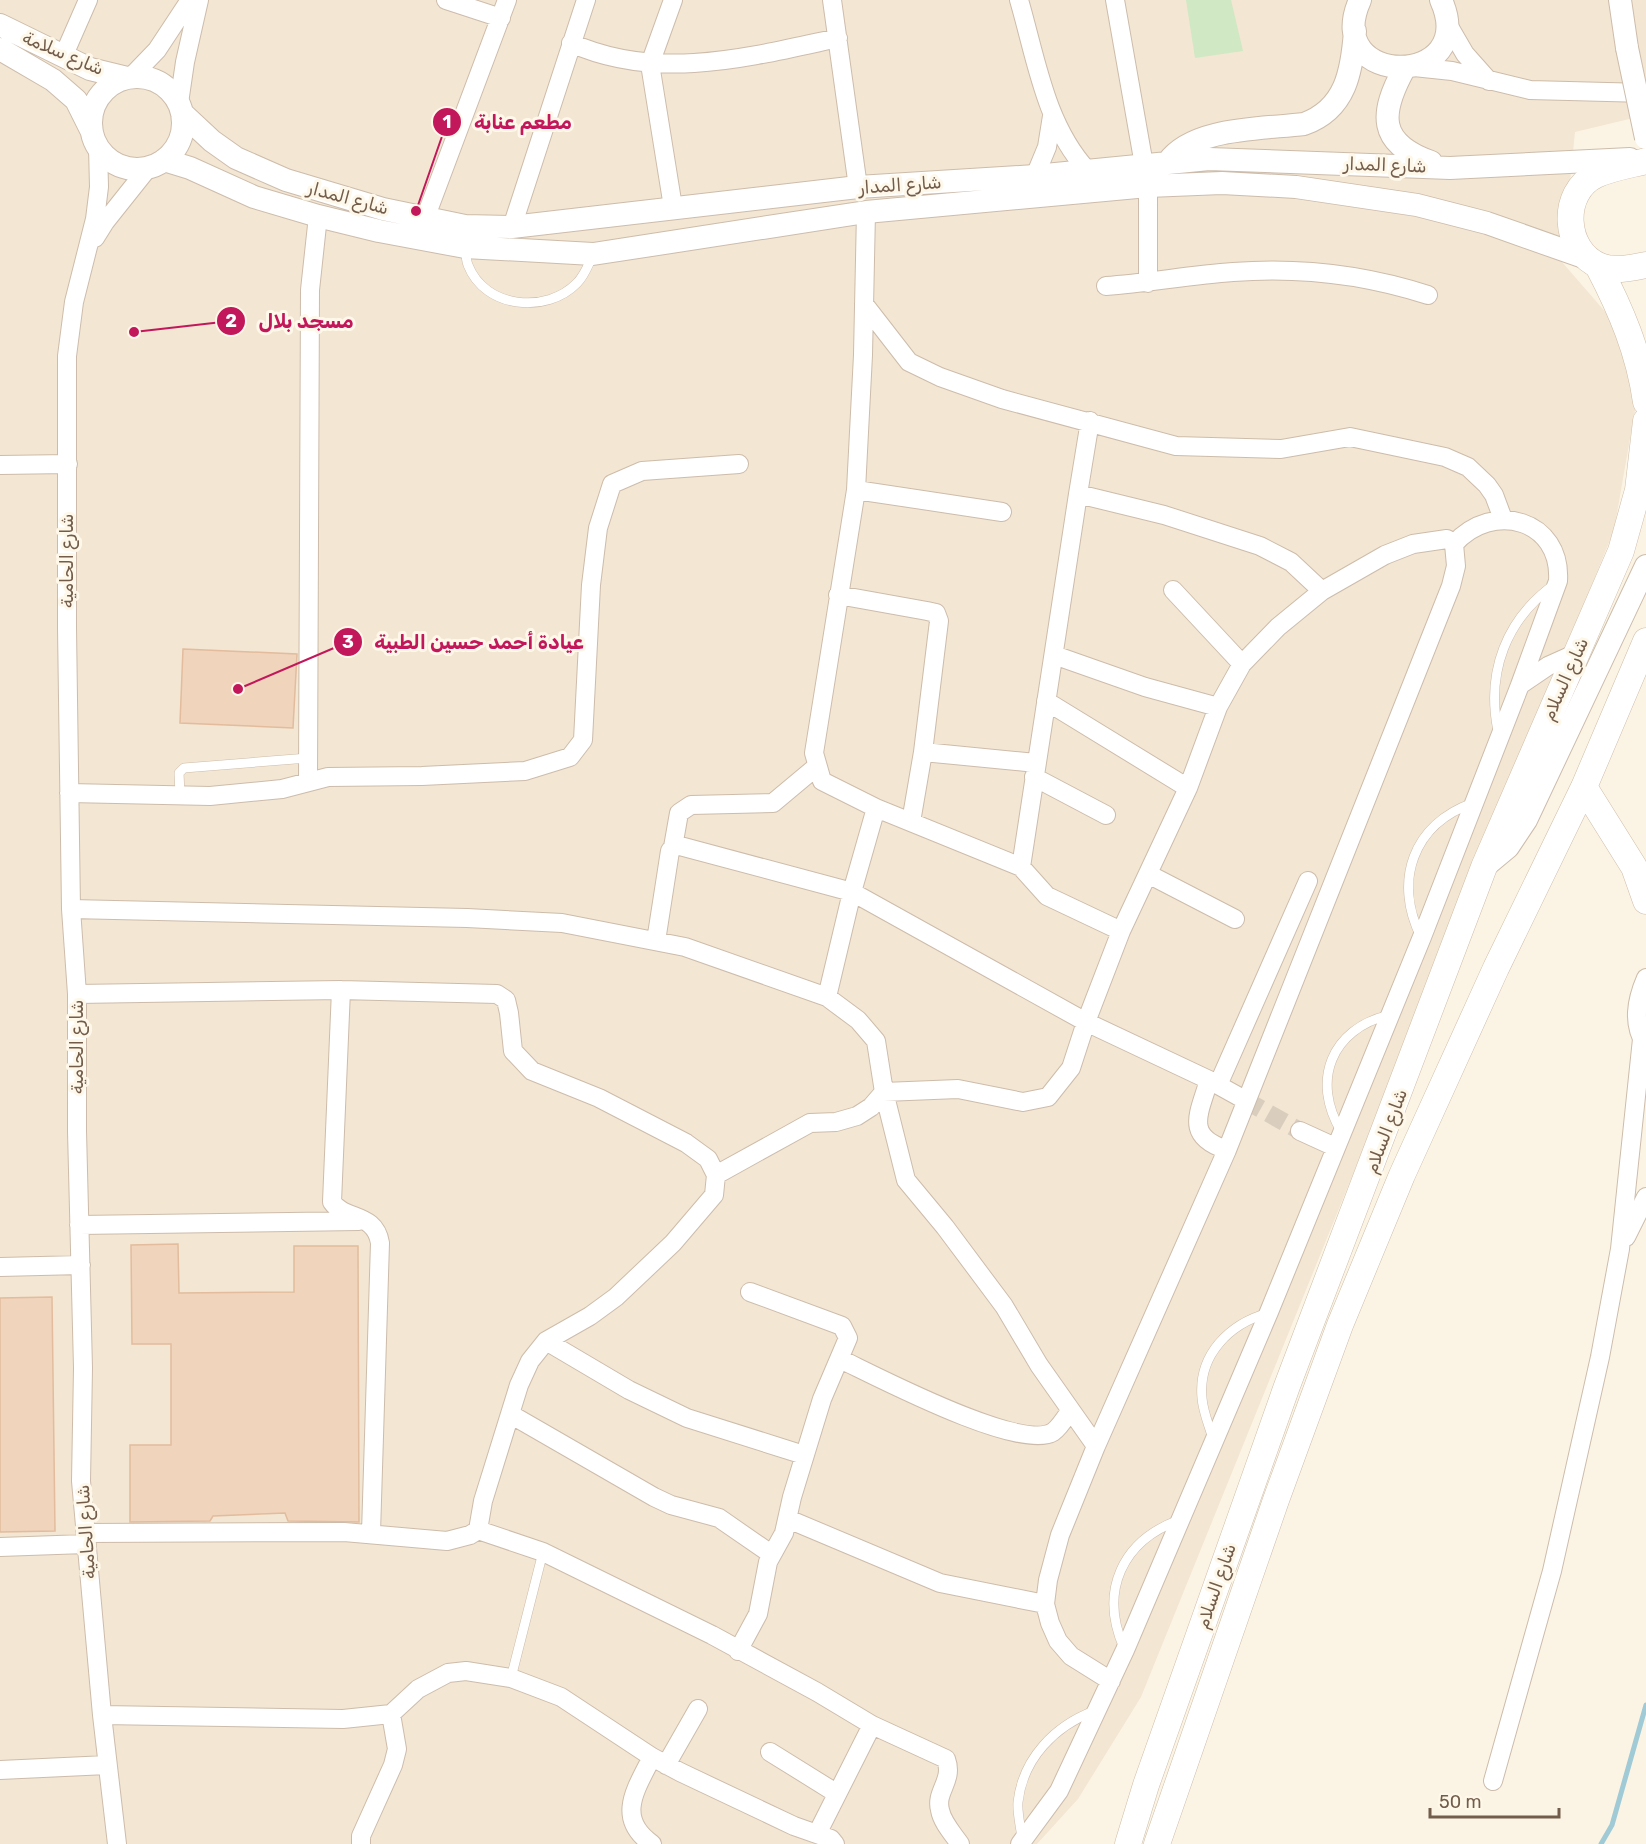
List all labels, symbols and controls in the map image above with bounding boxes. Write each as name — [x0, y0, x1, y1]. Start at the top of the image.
street label: شارع سلامة — [19, 26, 107, 81]
callout: مطعم عنابة — [432, 103, 584, 141]
text: مطعم عنابة — [474, 110, 572, 135]
text: 1 — [443, 111, 451, 133]
street label: شارع المدار — [1342, 153, 1427, 178]
street label: شارع المدار — [857, 171, 942, 200]
street label: شارع المدار — [304, 176, 391, 220]
callout: مسجد بلال — [216, 302, 366, 340]
text: مسجد بلال — [258, 309, 354, 333]
text: 2 — [225, 310, 237, 332]
street label: شارع الحامية — [56, 514, 79, 608]
callout: عيادة أحمد حسين الطبية — [333, 623, 596, 661]
text: عيادة أحمد حسين الطبية — [374, 630, 584, 654]
text: 3 — [342, 631, 354, 653]
street label: شارع السلام — [1537, 634, 1594, 724]
street label: شارع الحامية — [66, 1000, 89, 1094]
street label: شارع السلام — [1360, 1086, 1413, 1177]
street label: شارع الحامية — [72, 1484, 101, 1580]
street label: شارع السلام — [1191, 1541, 1242, 1632]
scale bar — [1430, 1781, 1559, 1819]
text: 50 m — [1439, 1791, 1482, 1813]

